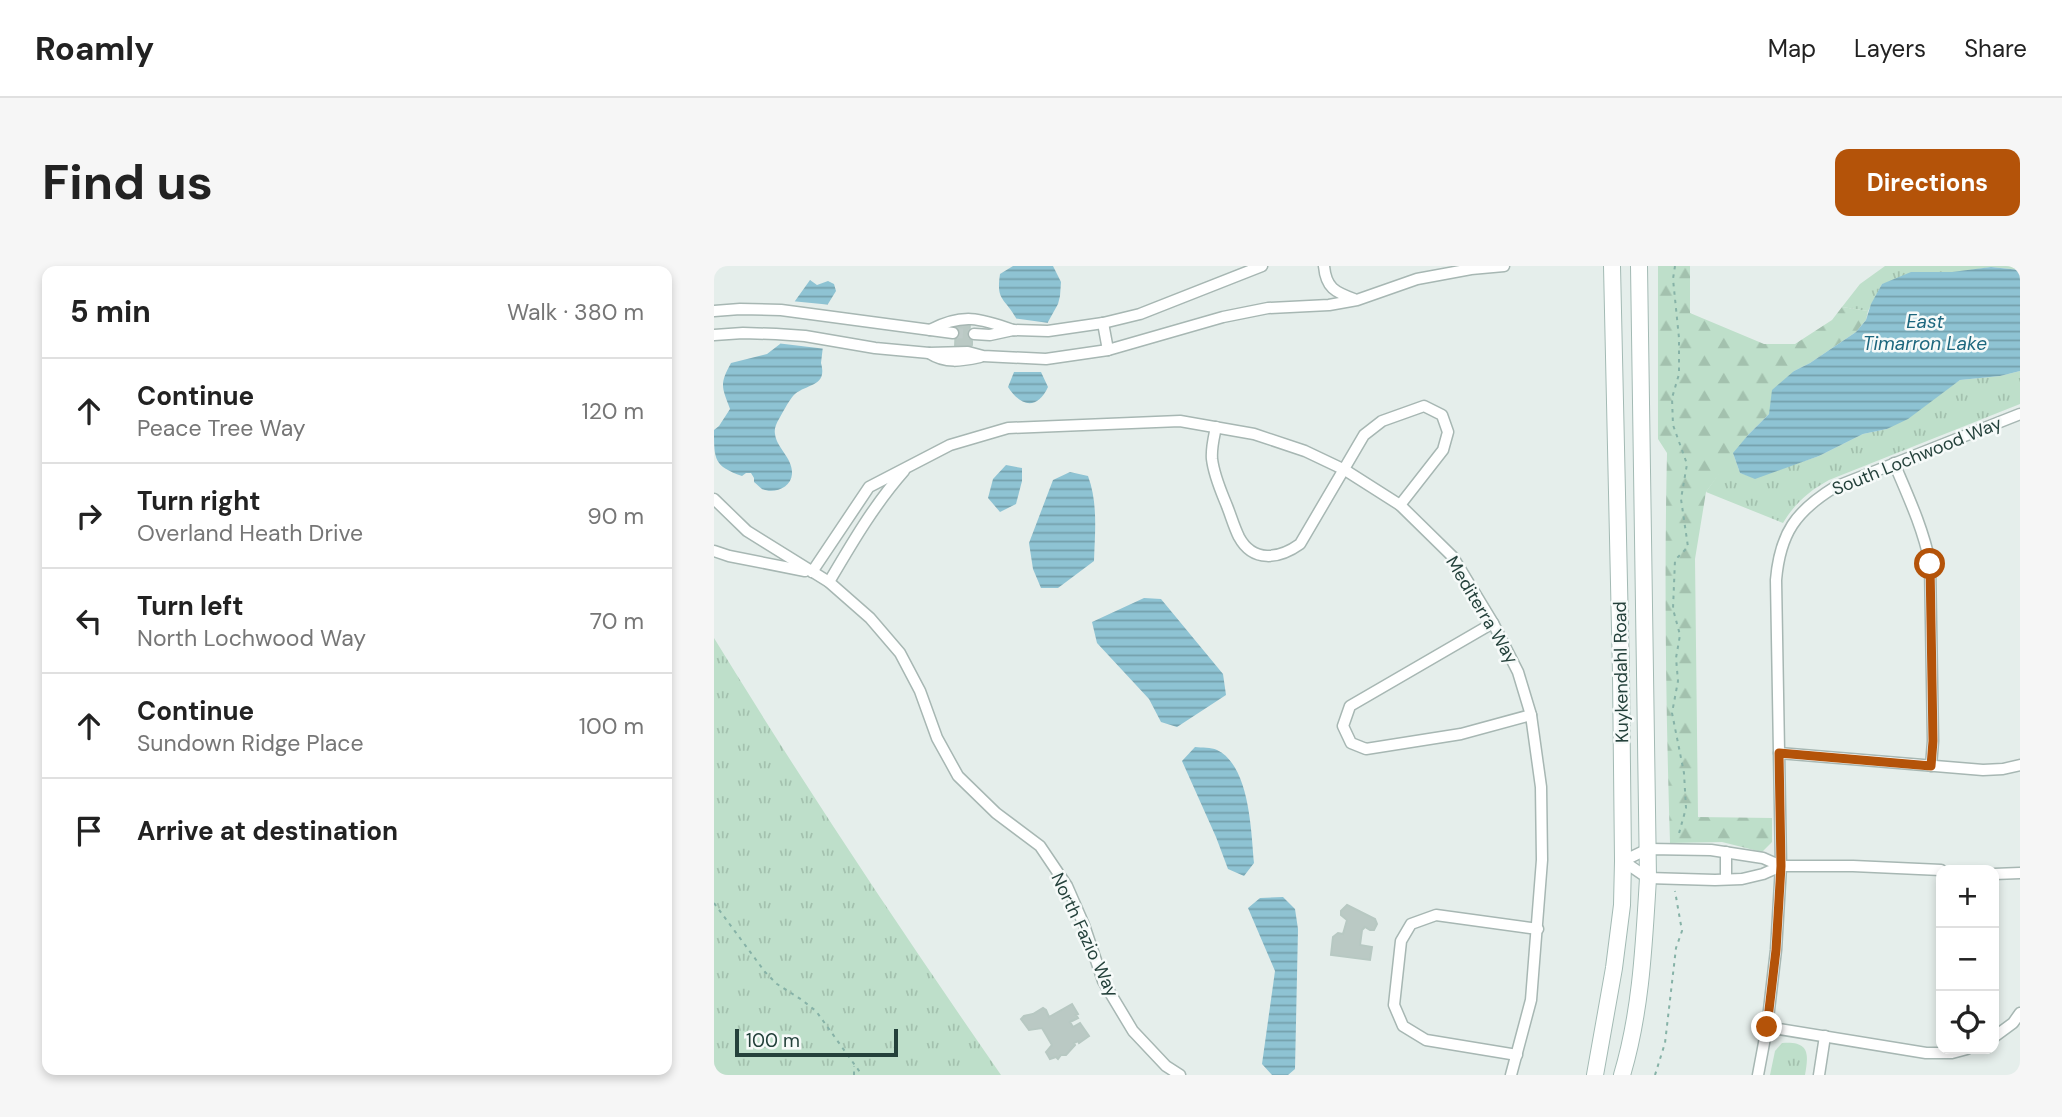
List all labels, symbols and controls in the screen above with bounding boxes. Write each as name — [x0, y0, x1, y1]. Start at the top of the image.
text: Roamly — [35, 27, 154, 70]
text: Map — [1768, 33, 1816, 64]
text: Layers — [1854, 33, 1926, 64]
text: Share — [1964, 33, 2027, 64]
button: Directions — [1835, 149, 2020, 216]
text: Find us — [42, 150, 213, 214]
text: 5 min — [70, 292, 151, 331]
text: Walk · 380 m — [507, 297, 644, 327]
water label: East Timarron Lake — [1863, 309, 1987, 356]
text: Continue — [137, 379, 254, 413]
icon: ahead — [70, 392, 108, 430]
text: 120 m — [581, 396, 644, 426]
street label: South Lochwood Way — [1829, 411, 2005, 501]
text: Peace Tree Way — [137, 413, 306, 443]
text: Turn right — [137, 484, 261, 518]
icon: right — [70, 497, 108, 535]
text: 90 m — [587, 501, 644, 531]
text: Overland Heath Drive — [137, 518, 363, 548]
route start — [1914, 548, 1945, 579]
street label: Mediterra Way — [1440, 552, 1524, 668]
text: Turn left — [137, 589, 244, 623]
street label: Kuykendahl Road — [1608, 601, 1634, 743]
icon: left — [70, 602, 108, 640]
text: 70 m — [590, 606, 644, 636]
text: North Lochwood Way — [137, 623, 366, 653]
text: Continue — [137, 694, 254, 728]
icon: ahead — [70, 707, 108, 745]
text: 100 m — [579, 711, 644, 741]
text: Sundown Ridge Place — [137, 728, 364, 758]
icon: arrive — [70, 812, 108, 850]
text: Arrive at destination — [137, 814, 398, 848]
map controls — [1936, 865, 1999, 1054]
button: + — [1936, 865, 1999, 928]
street label: North Fazio Way — [1046, 869, 1124, 1001]
button: − — [1936, 928, 1999, 991]
button: locate — [1936, 991, 1999, 1054]
route end — [1751, 1011, 1782, 1042]
scale bar — [735, 1026, 898, 1058]
text: 100 m — [746, 1028, 800, 1053]

